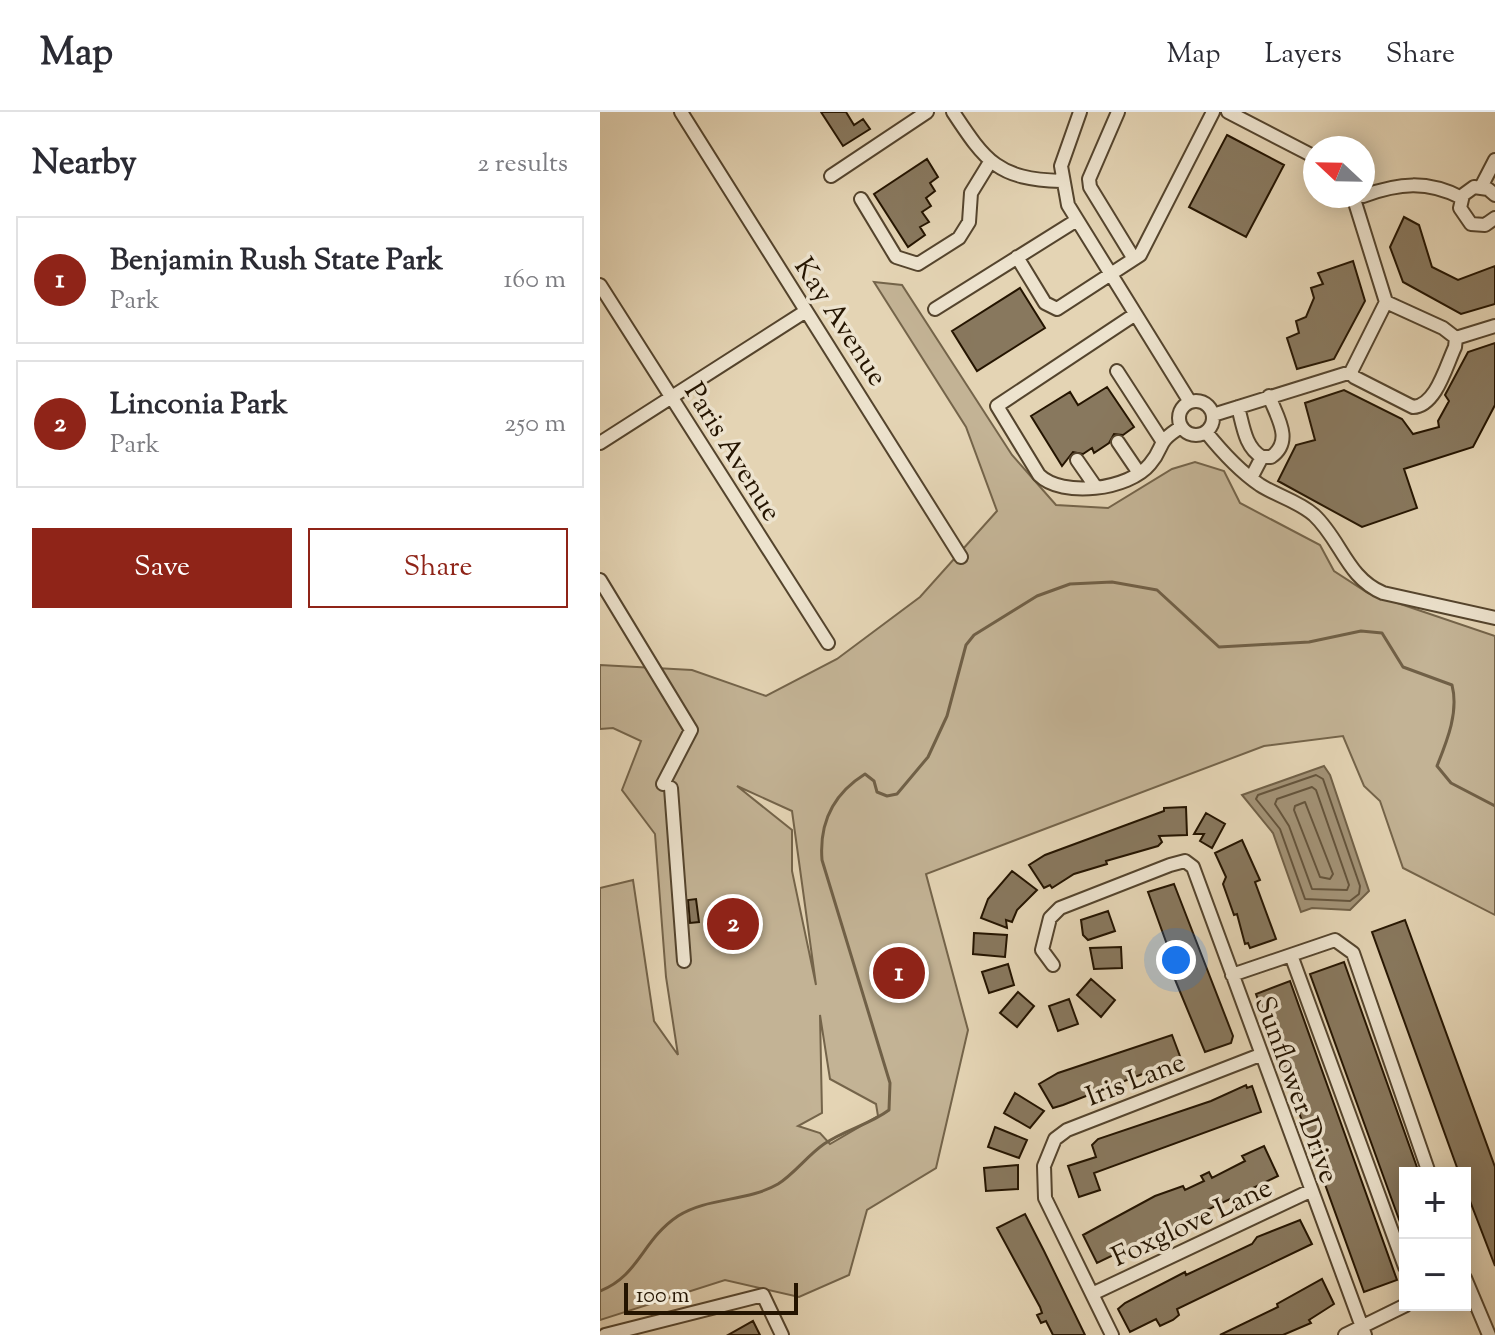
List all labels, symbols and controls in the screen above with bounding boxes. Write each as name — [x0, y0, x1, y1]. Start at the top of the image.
text: Map — [40, 28, 113, 82]
text: Map — [1167, 35, 1220, 75]
text: Layers — [1264, 35, 1342, 75]
text: Share — [1386, 35, 1455, 75]
north arrow — [1303, 136, 1375, 208]
text: Nearby — [32, 140, 137, 189]
text: 2 results — [477, 146, 568, 183]
text: Benjamin Rush State Park — [110, 240, 443, 283]
street label: Kay Avenue — [783, 250, 896, 395]
text: 1 — [56, 262, 64, 299]
text: 160 m — [503, 262, 566, 299]
text: Park — [110, 283, 160, 320]
street label: Paris Avenue — [673, 375, 790, 530]
text: Linconia Park — [110, 384, 288, 427]
text: 2 — [54, 406, 66, 443]
text: 250 m — [504, 406, 566, 443]
text: Park — [110, 427, 160, 464]
button: Save — [32, 528, 292, 608]
button: Share — [308, 528, 568, 608]
pin: 2 — [707, 894, 759, 954]
your location — [1156, 940, 1196, 980]
pin: 1 — [873, 943, 925, 1003]
street label: Sunflower Drive — [1243, 991, 1348, 1189]
street label: Iris Lane — [1080, 1044, 1192, 1118]
map controls — [1399, 1167, 1471, 1311]
button: + — [1399, 1167, 1471, 1239]
street label: Foxglove Lane — [1105, 1169, 1279, 1278]
button: − — [1399, 1239, 1471, 1311]
scale bar — [624, 1279, 798, 1315]
text: 100 m — [636, 1281, 689, 1313]

